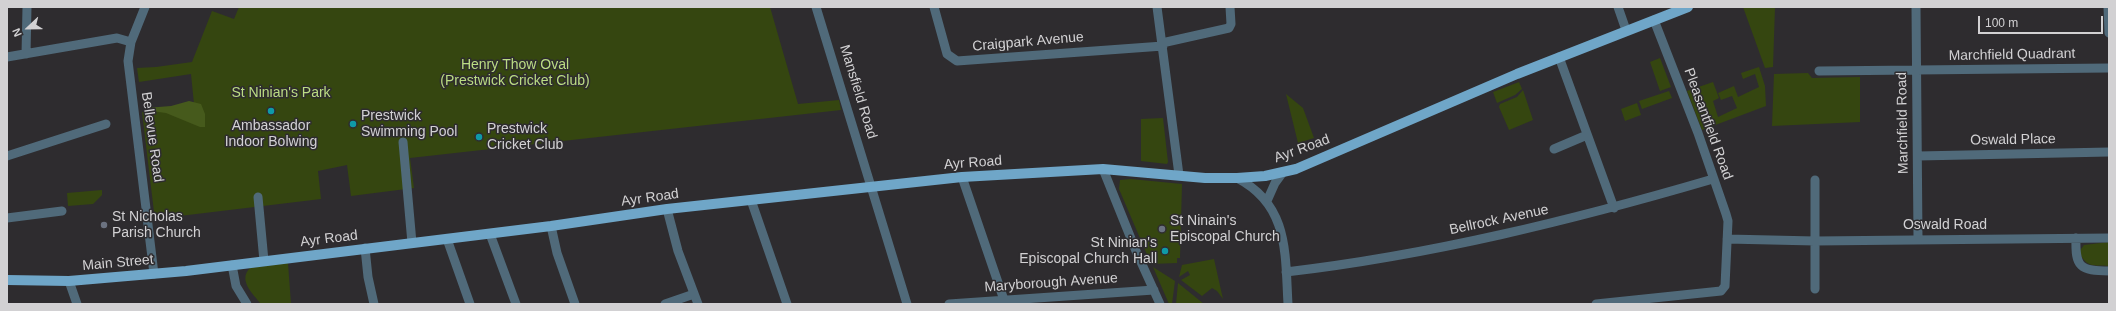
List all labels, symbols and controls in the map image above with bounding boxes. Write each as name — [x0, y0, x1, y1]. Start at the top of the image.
north arrow — [8, 8, 48, 48]
scale bar — [1980, 8, 2105, 34]
text: 100 m — [1985, 16, 2018, 30]
text: N — [10, 27, 24, 38]
street label: Craigpark Avenue — [972, 29, 1084, 55]
street label: Mansfield Road — [836, 43, 880, 141]
street label: Marchfield Quadrant — [1948, 45, 2076, 65]
park label: Henry Thow Oval (Prestwick Cricket Club) — [440, 57, 590, 90]
street label: Pleasantfield Road — [1680, 66, 1736, 182]
street label: Marchfield Road — [1894, 72, 1912, 174]
park label: St Ninian's Park — [231, 85, 331, 101]
street label: Bellevue Road — [137, 91, 167, 183]
marker: Ambassador Indoor Bolwing — [266, 106, 276, 116]
place label: Prestwick Swimming Pool — [361, 108, 457, 140]
place label: Ambassador Indoor Bolwing — [225, 118, 317, 150]
marker: Prestwick Swimming Pool — [348, 119, 358, 129]
place label: Prestwick Cricket Club — [487, 121, 563, 154]
street label: Ayr Road — [1272, 131, 1332, 167]
street label: Oswald Place — [1970, 131, 2056, 149]
marker: Prestwick Cricket Club — [474, 132, 484, 142]
street label: Ayr Road — [943, 153, 1003, 173]
street label: Ayr Road — [620, 186, 680, 210]
street label: Bellrock Avenue — [1448, 201, 1550, 239]
place label: St Nicholas Parish Church — [112, 209, 201, 242]
place label: St Ninain's Episcopal Church — [1170, 213, 1280, 246]
street label: Oswald Road — [1903, 217, 1987, 233]
marker: St Nicholas Parish Church — [99, 220, 109, 230]
marker: St Ninain's Episcopal Church — [1157, 224, 1167, 234]
street label: Ayr Road — [299, 227, 359, 251]
place label: St Ninian's Episcopal Church Hall — [1019, 235, 1157, 268]
marker: St Ninian's Episcopal Church Hall — [1160, 246, 1170, 256]
street label: Main Street — [82, 252, 154, 274]
street label: Maryborough Avenue — [984, 270, 1118, 296]

